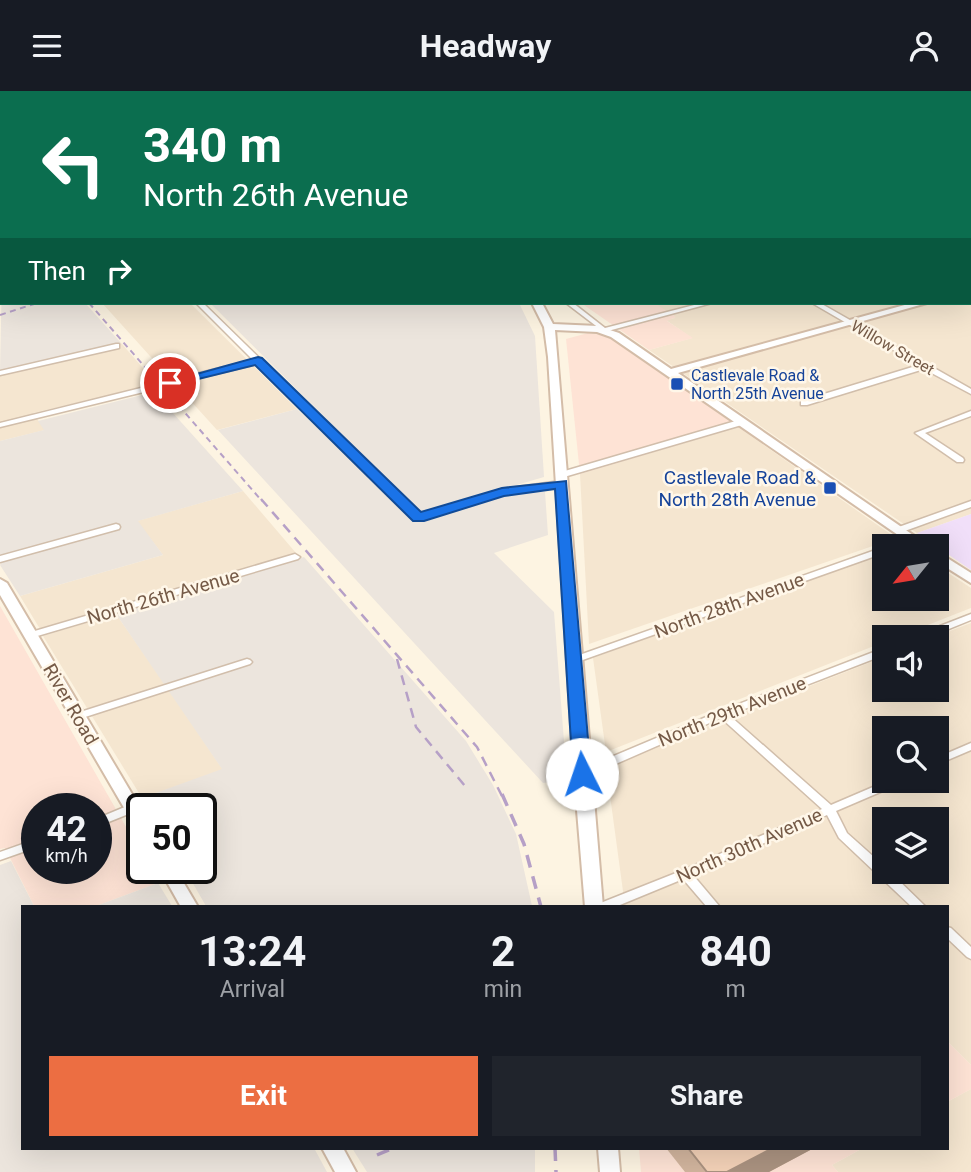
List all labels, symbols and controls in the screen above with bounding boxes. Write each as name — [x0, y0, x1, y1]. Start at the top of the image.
icon: menu — [28, 27, 66, 65]
text: Headway — [420, 27, 551, 65]
icon: person — [905, 27, 943, 65]
text: 340 m — [143, 117, 282, 174]
icon: left — [28, 119, 119, 210]
text: North 26th Avenue — [143, 176, 408, 214]
icon: right — [100, 252, 138, 290]
text: Then — [28, 256, 86, 286]
street label: Willow Street — [848, 316, 938, 379]
pin — [140, 353, 200, 413]
icon: arrive — [151, 364, 189, 402]
place label: Castlevale Road & North 25th Avenue — [691, 366, 824, 403]
marker: Castlevale Road & North 25th Avenue — [669, 376, 685, 392]
place label: Castlevale Road & North 28th Avenue — [658, 466, 816, 511]
marker: Castlevale Road & North 28th Avenue — [822, 480, 838, 496]
north arrow — [872, 534, 948, 611]
map controls — [872, 534, 949, 884]
street label: North 26th Avenue — [84, 564, 242, 629]
street label: North 28th Avenue — [651, 568, 807, 643]
button: sound — [872, 625, 949, 702]
street label: River Road — [38, 659, 103, 749]
street label: North 29th Avenue — [655, 671, 810, 752]
button: search — [872, 716, 949, 793]
position arrow — [545, 737, 619, 811]
speed limit sign: 50 — [126, 793, 217, 884]
street label: North 30th Avenue — [673, 803, 826, 888]
button: layers — [872, 807, 949, 884]
text: 42 — [46, 809, 87, 850]
text: km/h — [45, 845, 88, 866]
text: 13:24 — [198, 927, 306, 976]
text: 2 — [491, 927, 515, 976]
text: 840 — [699, 927, 772, 976]
text: Arrival — [220, 976, 285, 1003]
text: min — [484, 976, 522, 1003]
text: m — [726, 976, 746, 1003]
button: Exit — [49, 1056, 478, 1136]
button: Share — [492, 1056, 921, 1136]

